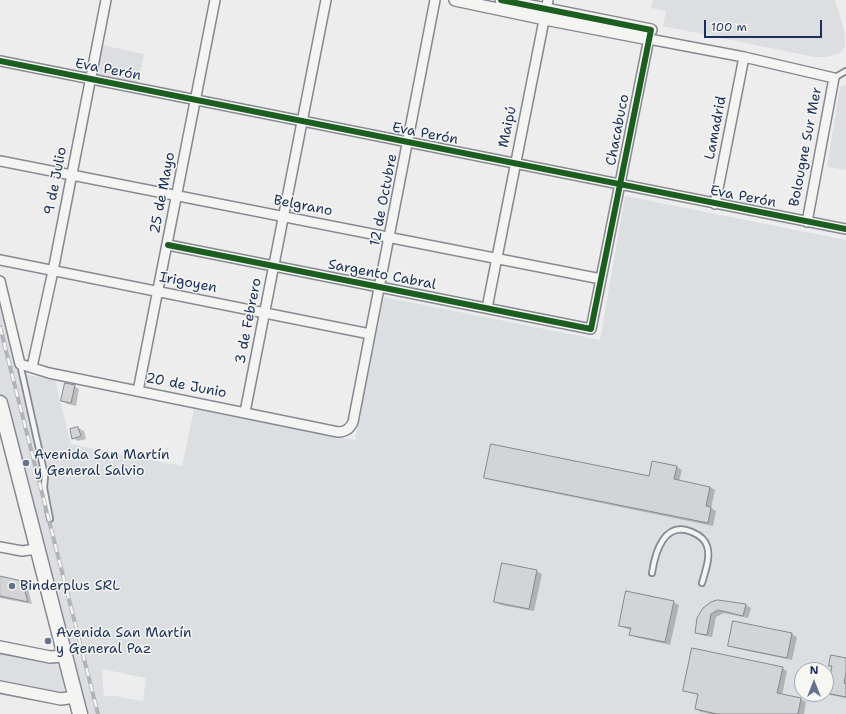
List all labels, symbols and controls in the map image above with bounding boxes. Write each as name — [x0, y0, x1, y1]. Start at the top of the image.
scale bar — [706, 12, 824, 38]
text: 100 m — [711, 19, 747, 35]
street label: Eva Perón — [74, 55, 142, 85]
street label: Bolougne Sur Mer — [786, 86, 826, 208]
street label: Chacabuco — [603, 93, 633, 167]
street label: Lamadrid — [702, 95, 730, 161]
street label: Maipú — [495, 105, 521, 149]
street label: Eva Perón — [391, 119, 459, 149]
street label: 9 de Julio — [41, 146, 71, 216]
street label: 25 de Mayo — [147, 151, 179, 235]
street label: 12 de Octubre — [367, 152, 401, 248]
street label: Eva Perón — [709, 182, 777, 212]
street label: Belgrano — [272, 192, 334, 220]
street label: Sargento Cabral — [327, 256, 437, 294]
street label: Irigoyen — [158, 269, 218, 297]
street label: 3 de Febrero — [232, 277, 266, 365]
street label: 20 de Junio — [144, 370, 228, 402]
place label: Avenida San Martín y General Salvio — [34, 447, 169, 480]
marker: Avenida San Martín y General Salvio — [21, 458, 31, 468]
place label: Binderplus SRL — [20, 578, 120, 594]
marker: Binderplus SRL — [7, 581, 17, 591]
place label: Avenida San Martín y General Paz — [56, 625, 191, 658]
marker: Avenida San Martín y General Paz — [43, 636, 53, 646]
north arrow — [794, 662, 834, 702]
text: N — [810, 663, 818, 678]

